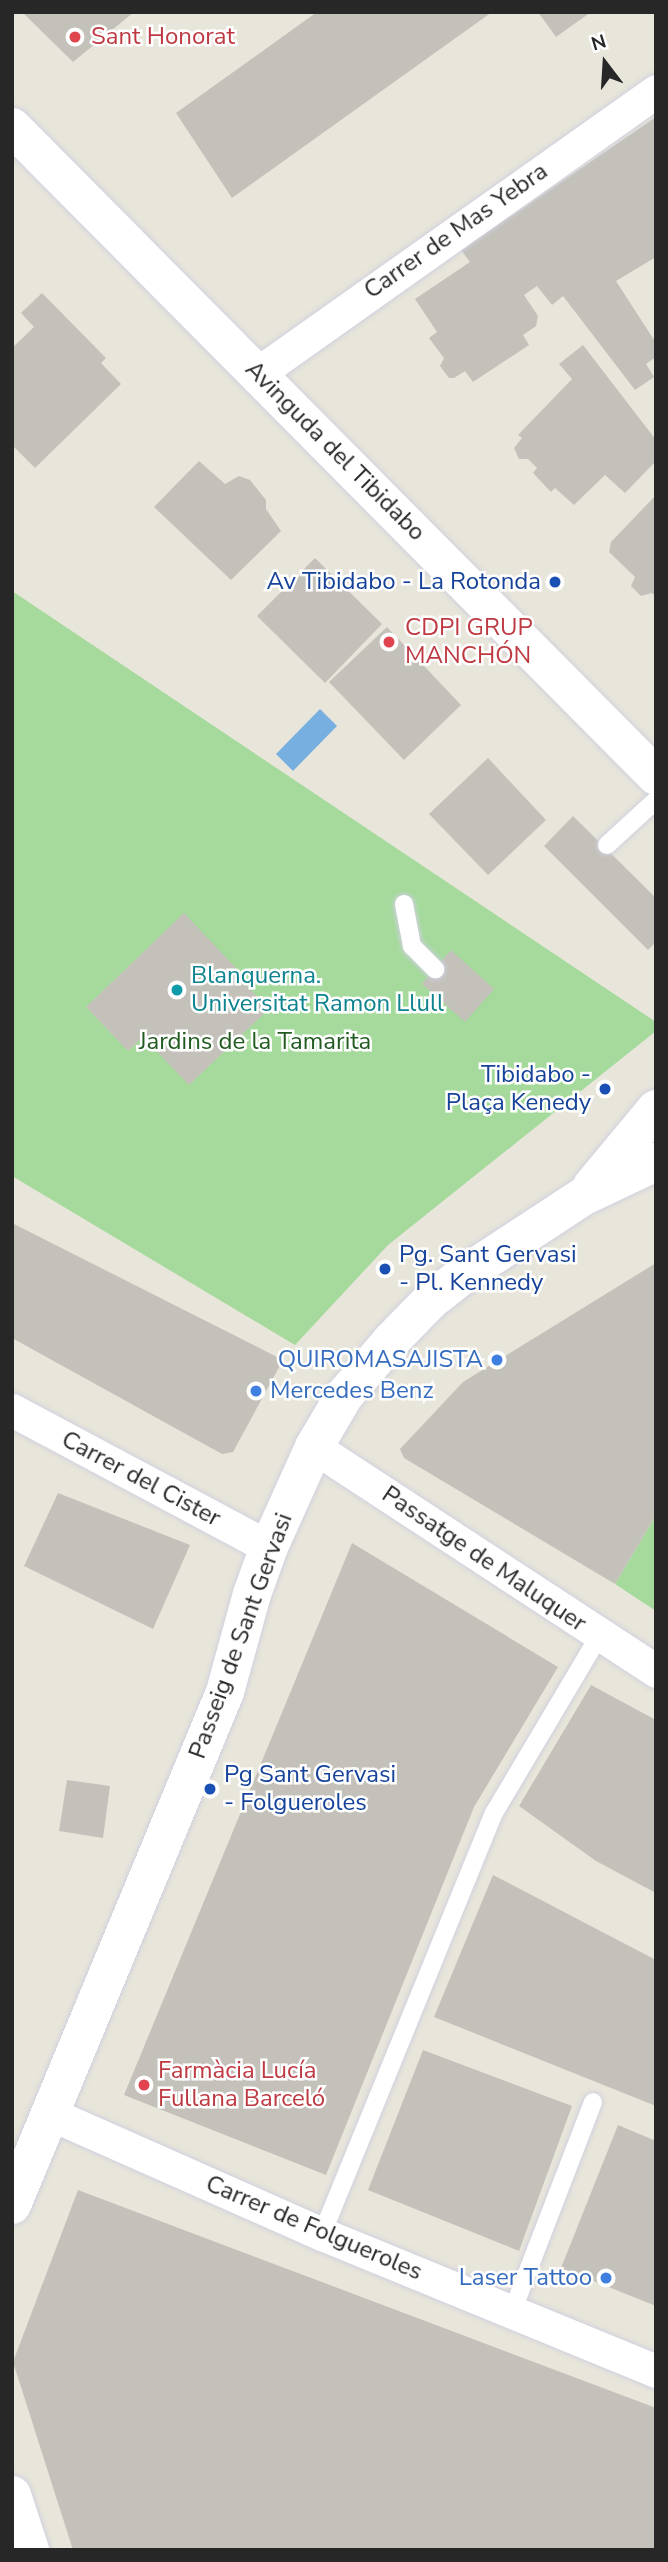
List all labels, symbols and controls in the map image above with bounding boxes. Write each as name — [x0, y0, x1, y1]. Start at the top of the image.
place label: Sant Honorat — [91, 23, 235, 51]
marker: Sant Honorat — [65, 27, 85, 47]
north arrow — [570, 28, 640, 98]
text: N — [588, 28, 609, 57]
street label: Carrer de Mas Yebra — [359, 157, 553, 305]
street label: Avinguda del Tibidabo — [239, 355, 431, 547]
place label: Av Tibidabo - La Rotonda — [267, 568, 541, 596]
marker: Av Tibidabo - La Rotonda — [547, 574, 563, 590]
place label: CDPI GRUP MANCHÓN — [405, 614, 533, 670]
marker: CDPI GRUP MANCHÓN — [379, 632, 399, 652]
place label: Blanquerna. Universitat Ramon Llull — [191, 962, 444, 1018]
marker: Blanquerna. Universitat Ramon Llull — [169, 982, 185, 998]
park label: Jardins de la Tamarita — [139, 1028, 371, 1056]
place label: Tibidabo - Plaça Kenedy — [446, 1061, 591, 1117]
marker: Tibidabo - Plaça Kenedy — [597, 1081, 613, 1097]
place label: Pg. Sant Gervasi - Pl. Kennedy — [399, 1241, 576, 1297]
marker: Pg. Sant Gervasi - Pl. Kennedy — [377, 1261, 393, 1277]
place label: QUIROMASAJISTA — [278, 1346, 483, 1374]
marker: QUIROMASAJISTA — [489, 1352, 505, 1368]
place label: Mercedes Benz — [270, 1377, 434, 1405]
marker: Mercedes Benz — [248, 1383, 264, 1399]
street label: Carrer del Cister — [57, 1425, 225, 1533]
street label: Passatge de Maluquer — [376, 1480, 592, 1638]
street label: Passeig de Sant Gervasi — [183, 1509, 299, 1763]
place label: Pg Sant Gervasi - Folgueroles — [224, 1761, 396, 1817]
marker: Pg Sant Gervasi - Folgueroles — [202, 1781, 218, 1797]
place label: Farmàcia Lucía Fullana Barceló — [158, 2057, 325, 2113]
marker: Farmàcia Lucía Fullana Barceló — [136, 2077, 152, 2093]
street label: Carrer de Folgueroles — [201, 2169, 427, 2287]
place label: Laser Tattoo — [459, 2264, 592, 2292]
marker: Laser Tattoo — [598, 2270, 614, 2286]

